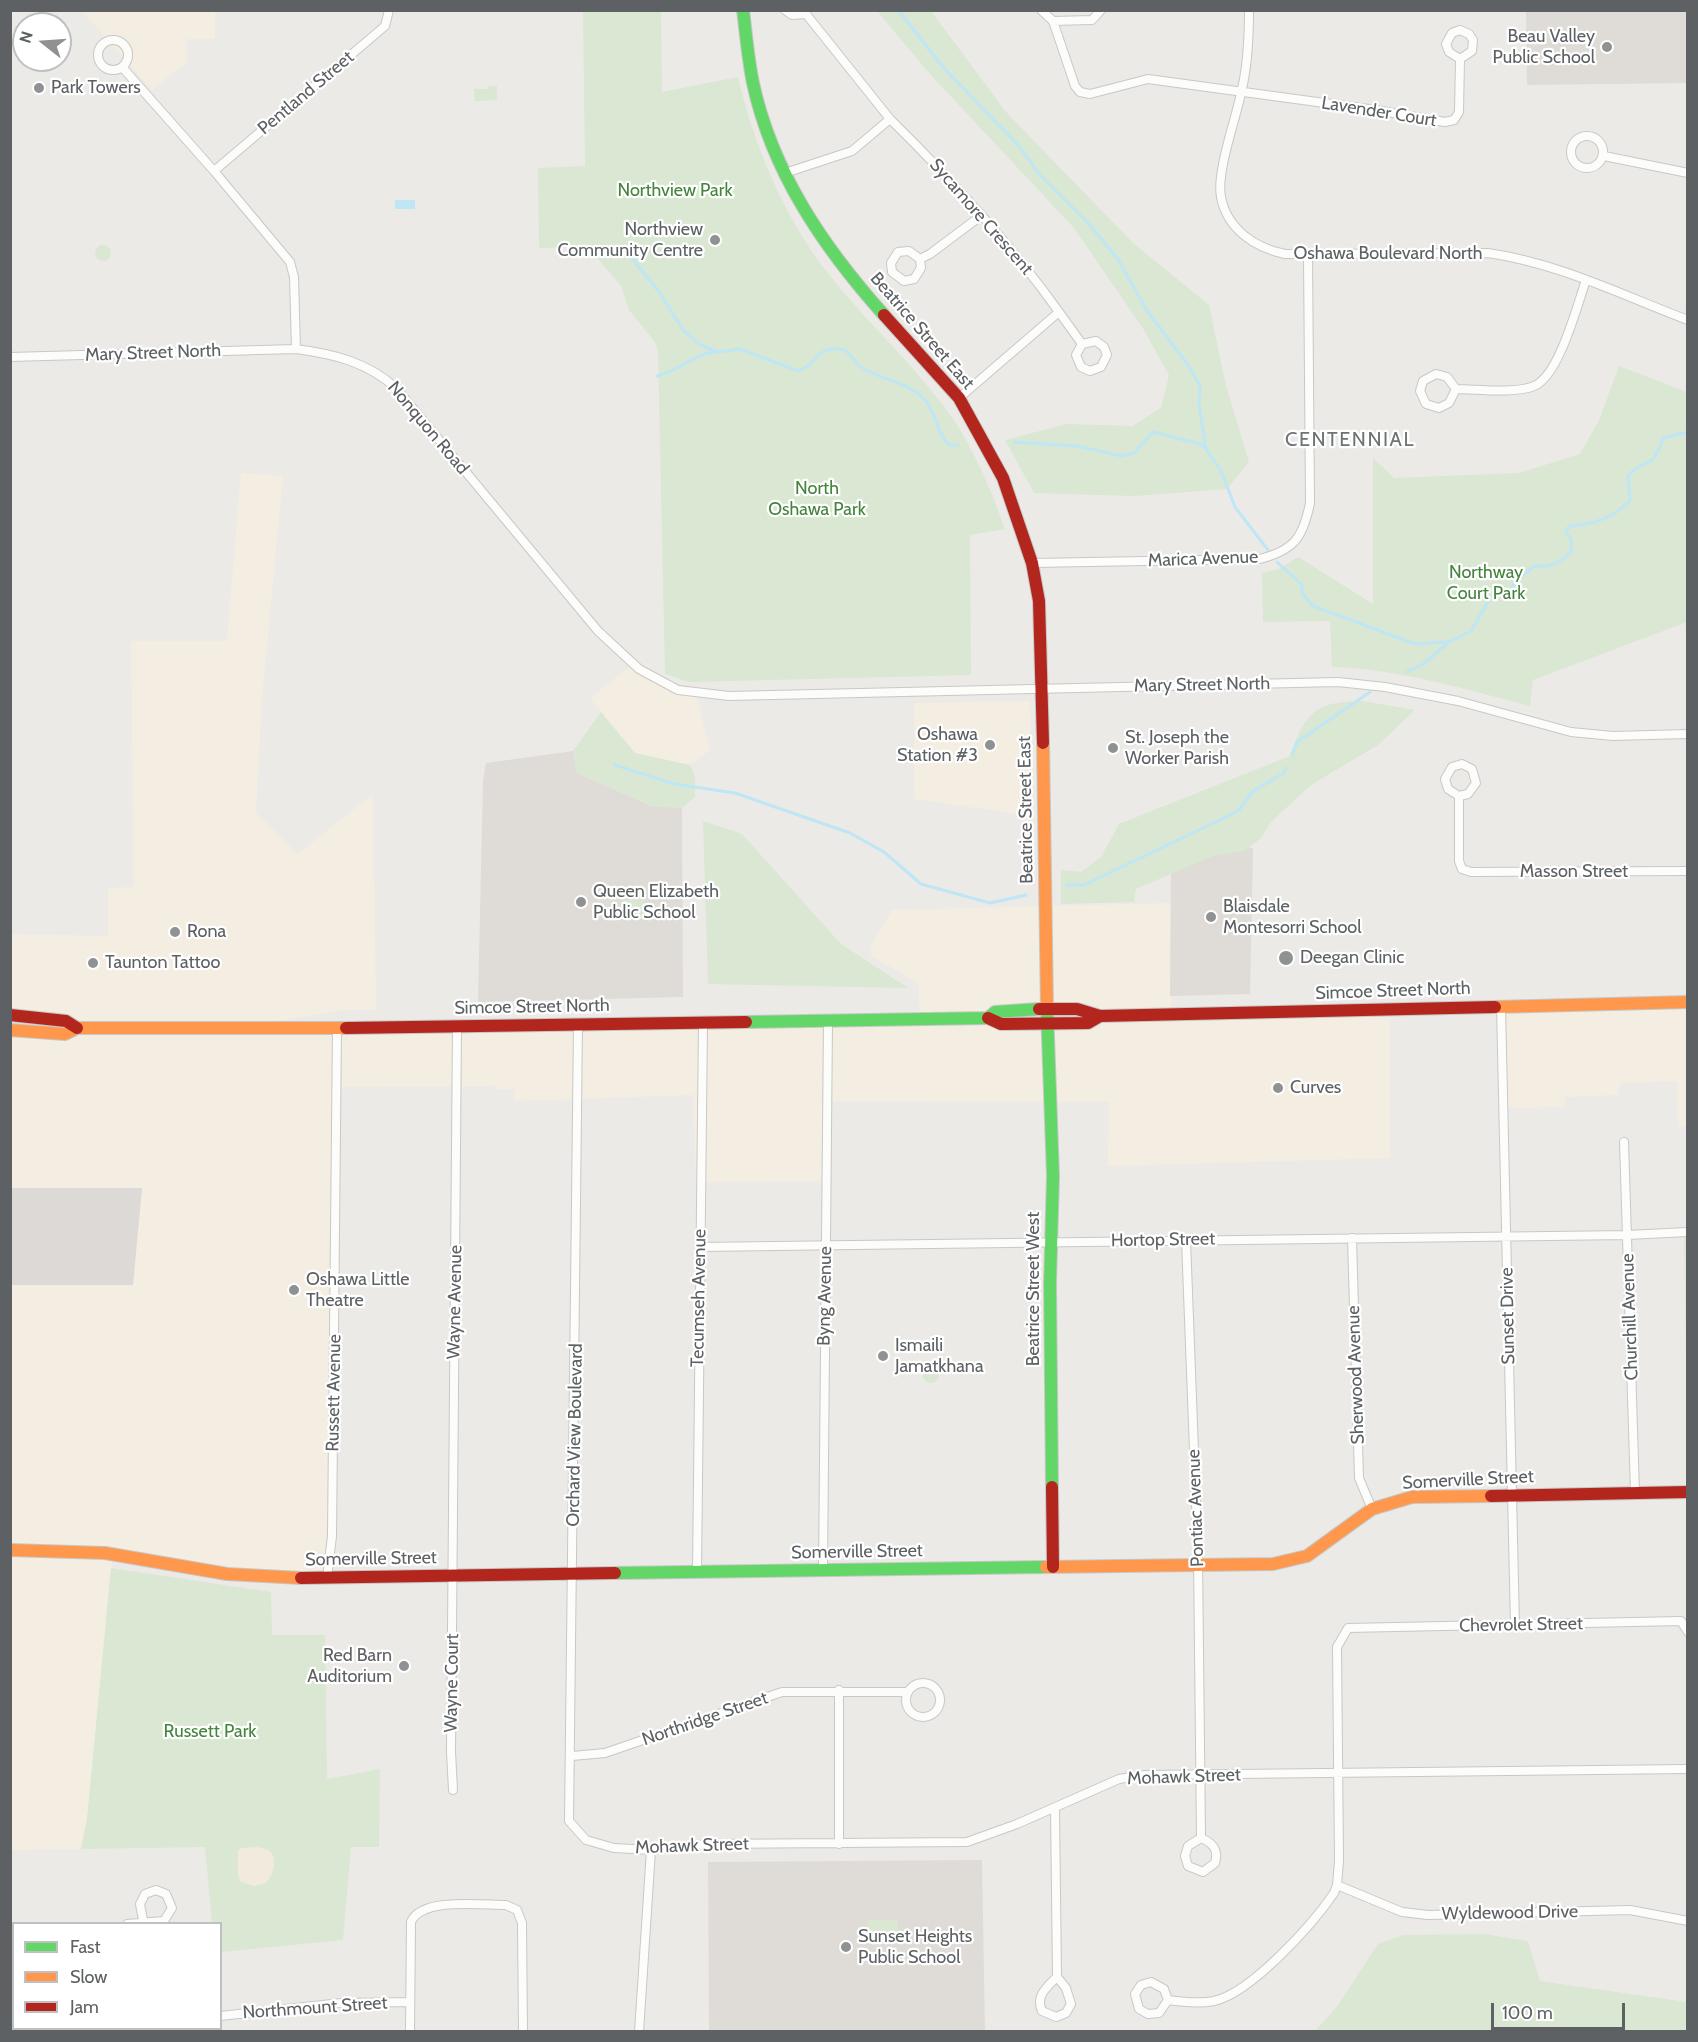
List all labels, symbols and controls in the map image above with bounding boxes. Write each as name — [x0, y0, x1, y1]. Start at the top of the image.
north arrow — [12, 12, 72, 72]
place label: Beau Valley Public School — [1493, 26, 1595, 68]
text: N — [15, 29, 37, 45]
marker: Beau Valley Public School — [1600, 40, 1614, 54]
street label: Pentland Street — [254, 47, 358, 139]
place label: Park Towers — [51, 77, 141, 99]
marker: Park Towers — [32, 81, 46, 95]
street label: Lavender Court — [1320, 92, 1438, 132]
street label: Sycamore Crescent — [925, 155, 1037, 279]
park label: Northview Park — [617, 180, 733, 202]
place label: Northview Community Centre — [557, 219, 703, 262]
marker: Northview Community Centre — [708, 233, 722, 247]
street label: Oshawa Boulevard North — [1293, 243, 1483, 265]
street label: Beatrice Street East — [865, 268, 979, 394]
street label: Mary Street North — [85, 340, 221, 366]
street label: Nonquon Road — [383, 377, 473, 479]
district label: CENTENNIAL — [1285, 428, 1415, 452]
park label: North Oshawa Park — [768, 478, 866, 520]
street label: Marica Avenue — [1147, 546, 1259, 572]
park label: Northway Court Park — [1447, 562, 1525, 604]
street label: Mary Street North — [1134, 673, 1270, 697]
place label: Oshawa Station #3 — [897, 724, 978, 766]
place label: St. Joseph the Worker Parish — [1125, 727, 1229, 770]
street label: Beatrice Street East — [1014, 736, 1038, 884]
marker: Oshawa Station #3 — [983, 738, 997, 752]
marker: St. Joseph the Worker Parish — [1106, 741, 1120, 755]
street label: Masson Street — [1520, 861, 1628, 883]
place label: Queen Elizabeth Public School — [593, 881, 719, 924]
marker: Queen Elizabeth Public School — [574, 895, 588, 909]
place label: Blaisdale Montesorri School — [1223, 896, 1362, 938]
marker: Blaisdale Montesorri School — [1204, 910, 1218, 924]
place label: Rona — [187, 921, 226, 943]
marker: Rona — [168, 925, 182, 939]
place label: Deegan Clinic — [1300, 947, 1404, 969]
marker: Deegan Clinic — [1277, 949, 1295, 967]
place label: Taunton Tattoo — [105, 952, 220, 974]
marker: Taunton Tattoo — [86, 956, 100, 970]
street label: Simcoe Street North — [1315, 977, 1471, 1005]
street label: Simcoe Street North — [454, 995, 610, 1019]
place label: Curves — [1290, 1077, 1341, 1099]
marker: Curves — [1271, 1081, 1285, 1095]
street label: Beatrice Street West — [1023, 1212, 1045, 1366]
street label: Hortop Street — [1111, 1228, 1215, 1252]
street label: Tecumseh Avenue — [687, 1229, 711, 1367]
street label: Wayne Avenue — [443, 1245, 467, 1359]
street label: Byng Avenue — [813, 1246, 837, 1346]
street label: Churchill Avenue — [1617, 1253, 1643, 1381]
street label: Sunset Drive — [1496, 1267, 1520, 1365]
place label: Oshawa Little Theatre — [306, 1269, 409, 1312]
marker: Oshawa Little Theatre — [287, 1283, 301, 1297]
street label: Sherwood Avenue — [1343, 1305, 1369, 1445]
street label: Russett Avenue — [322, 1334, 346, 1452]
place label: Ismaili Jamatkhana — [895, 1335, 984, 1378]
street label: Orchard View Boulevard — [563, 1343, 587, 1527]
marker: Ismaili Jamatkhana — [876, 1349, 890, 1363]
street label: Pontiac Avenue — [1183, 1449, 1209, 1567]
street label: Somerville Street — [1402, 1466, 1534, 1494]
street label: Somerville Street — [791, 1540, 923, 1564]
street label: Somerville Street — [305, 1547, 437, 1571]
street label: Chevrolet Street — [1459, 1613, 1583, 1637]
street label: Wayne Court — [440, 1633, 464, 1733]
place label: Red Barn Auditorium — [307, 1645, 392, 1688]
marker: Red Barn Auditorium — [397, 1659, 411, 1673]
street label: Northridge Street — [639, 1687, 771, 1751]
park label: Russett Park — [164, 1721, 256, 1743]
street label: Mohawk Street — [1127, 1764, 1241, 1790]
street label: Mohawk Street — [635, 1833, 749, 1859]
street label: Wyldewood Drive — [1442, 1901, 1578, 1925]
legend — [12, 1922, 222, 2030]
place label: Sunset Heights Public School — [858, 1926, 972, 1968]
text: Fast — [70, 1936, 101, 1958]
marker: Sunset Heights Public School — [839, 1940, 853, 1954]
text: Slow — [70, 1966, 107, 1988]
scale bar — [1494, 1991, 1628, 2029]
street label: Northmount Street — [242, 1992, 388, 2024]
text: Jam — [70, 1996, 99, 2018]
text: 100 m — [1502, 2002, 1553, 2024]

